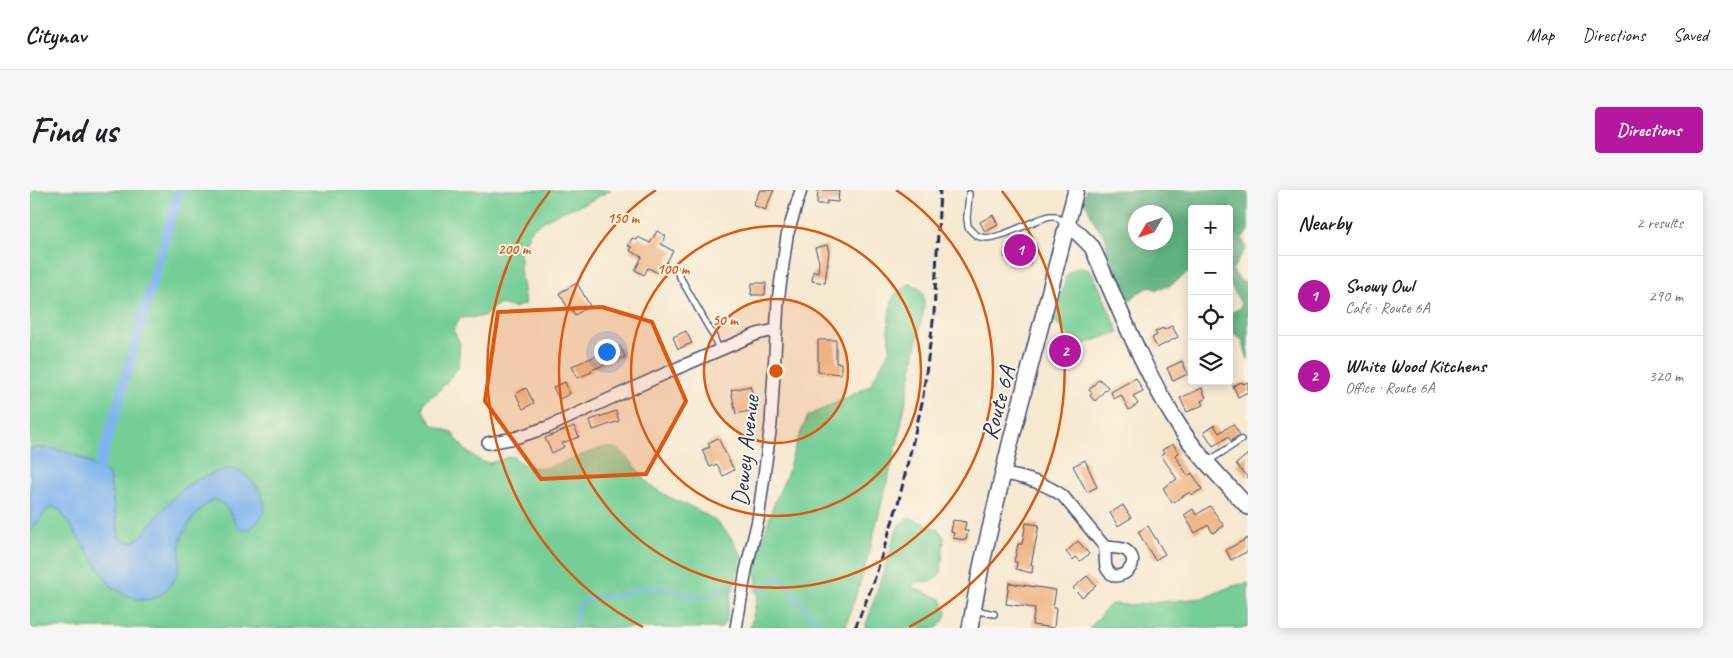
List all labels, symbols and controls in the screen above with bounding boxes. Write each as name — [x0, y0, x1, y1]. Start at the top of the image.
text: Citynav — [25, 20, 86, 50]
text: Map — [1527, 24, 1554, 46]
text: Directions — [1582, 24, 1645, 46]
text: Saved — [1673, 24, 1708, 46]
button: Directions — [1595, 107, 1703, 153]
text: Find us — [30, 108, 117, 153]
north arrow — [1128, 205, 1173, 250]
map controls — [1188, 205, 1233, 385]
button: + — [1188, 205, 1233, 250]
text: 150 m — [607, 209, 641, 228]
text: Nearby — [1298, 210, 1351, 236]
text: 2 results — [1636, 213, 1683, 233]
pin: 1 — [1004, 231, 1036, 269]
text: 200 m — [498, 240, 532, 259]
button: − — [1188, 250, 1233, 295]
text: 100 m — [657, 260, 691, 279]
text: Snowy Owl — [1345, 274, 1414, 298]
text: 1 — [1310, 286, 1318, 306]
text: 290 m — [1649, 286, 1683, 306]
button: locate — [1188, 295, 1233, 340]
text: Café · Route 6A — [1345, 298, 1430, 318]
text: 50 m — [712, 311, 739, 330]
pin: 2 — [1049, 332, 1081, 370]
your location — [594, 339, 620, 365]
button: layers — [1188, 340, 1233, 385]
text: White Wood Kitchens — [1345, 354, 1486, 378]
centre of rings — [767, 362, 785, 380]
street label: Route 6A — [974, 362, 1022, 443]
text: 2 — [1310, 366, 1318, 386]
text: 320 m — [1649, 366, 1683, 386]
text: Office · Route 6A — [1345, 378, 1435, 398]
street label: Dewey Avenue — [724, 392, 766, 508]

